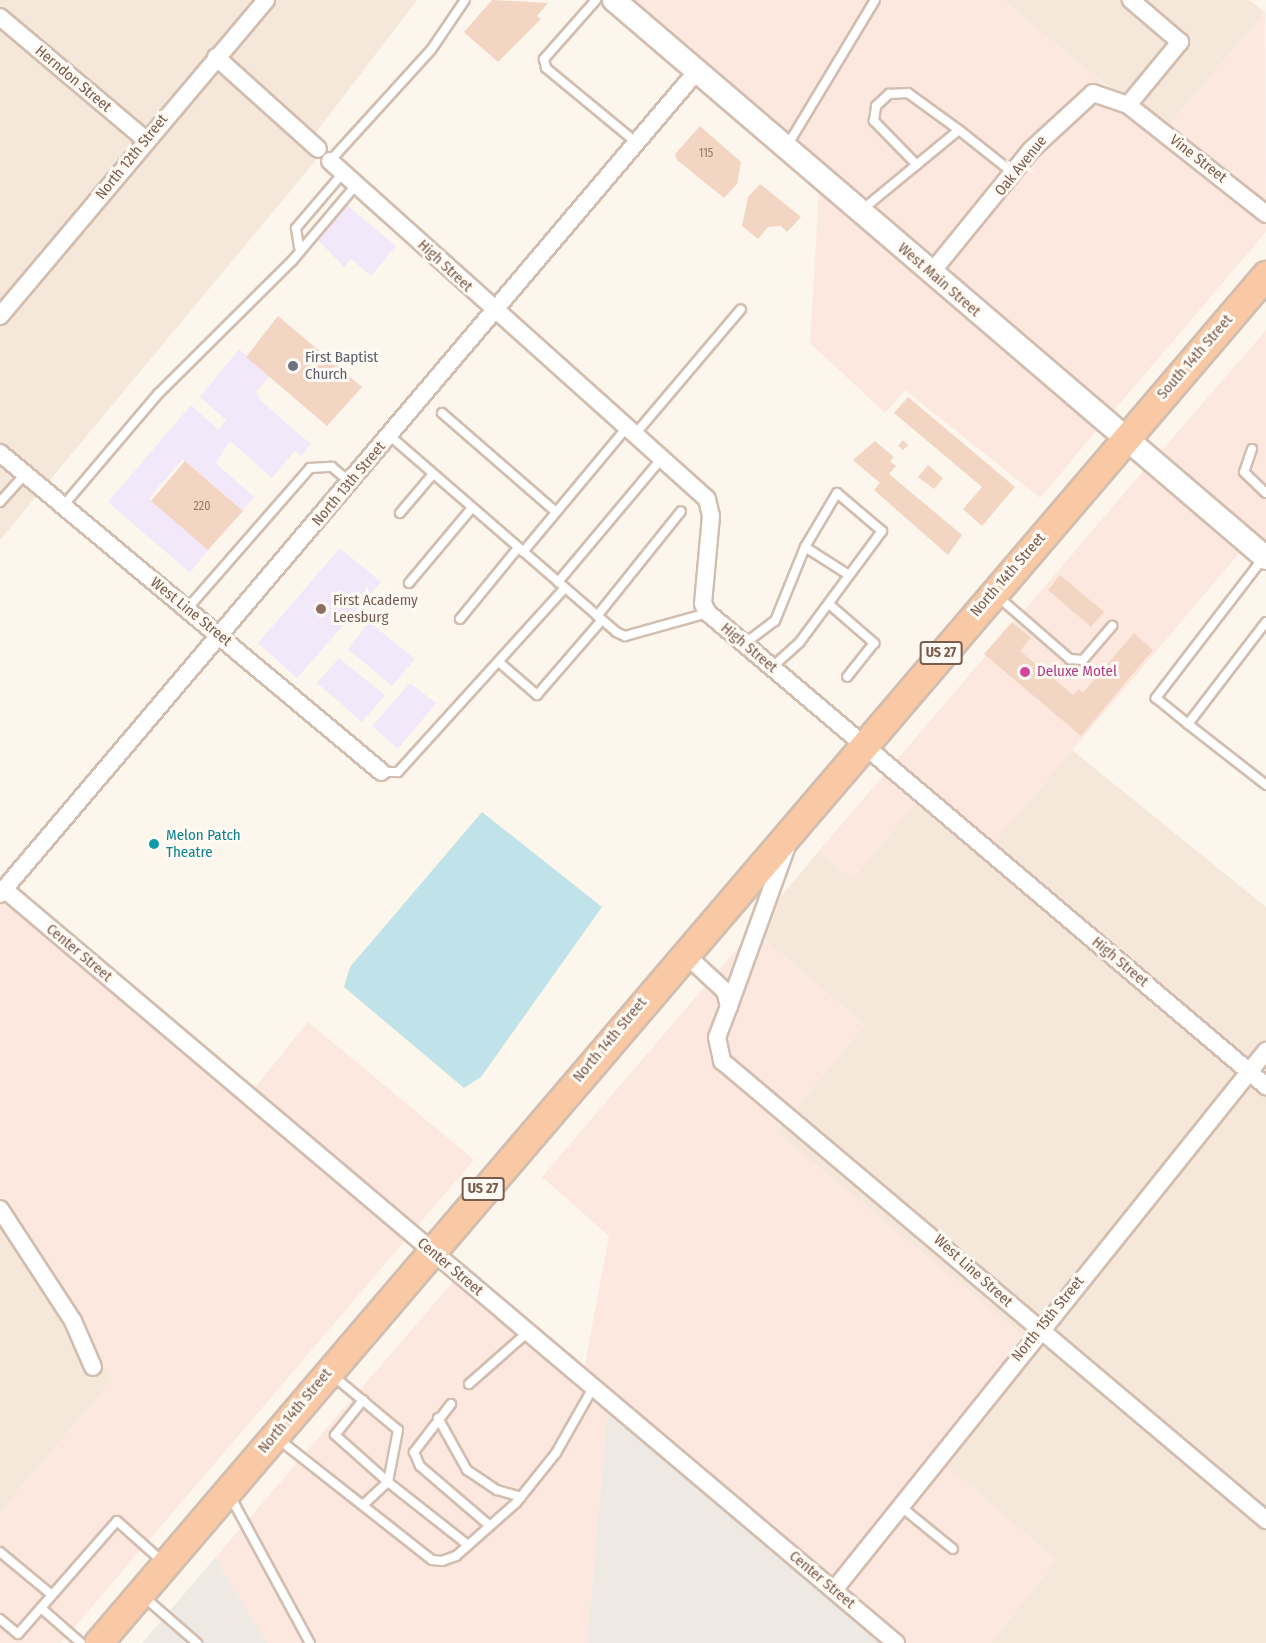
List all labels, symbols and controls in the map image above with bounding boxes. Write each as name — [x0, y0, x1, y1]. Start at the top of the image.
street label: Herndon Street — [31, 42, 115, 116]
street label: North 12th Street — [92, 111, 172, 203]
street label: Vine Street — [1166, 131, 1230, 187]
street label: Oak Avenue — [991, 132, 1051, 200]
house number: 115 — [699, 147, 713, 161]
street label: High Street — [414, 236, 476, 296]
street label: West Main Street — [894, 239, 984, 321]
street label: South 14th Street — [1153, 311, 1237, 403]
place label: First Baptist Church — [305, 348, 378, 383]
marker: First Baptist Church — [286, 359, 300, 373]
street label: North 13th Street — [309, 438, 389, 530]
house number: 220 — [194, 500, 210, 514]
street label: North 14th Street — [967, 530, 1049, 620]
street label: West Line Street — [147, 574, 235, 650]
place label: First Academy Leesburg — [333, 591, 418, 626]
marker: First Academy Leesburg — [314, 602, 328, 616]
street label: High Street — [717, 619, 781, 677]
road number: US 27 — [918, 642, 964, 664]
place label: Deluxe Motel — [1037, 663, 1117, 681]
marker: Deluxe Motel — [1018, 665, 1032, 679]
place label: Melon Patch Theatre — [166, 826, 241, 861]
marker: Melon Patch Theatre — [147, 837, 161, 851]
street label: Center Street — [42, 920, 116, 986]
street label: High Street — [1088, 933, 1152, 991]
street label: North 14th Street — [569, 994, 651, 1086]
road number: US 27 — [460, 1178, 506, 1200]
street label: West Line Street — [930, 1231, 1016, 1311]
street label: Center Street — [413, 1234, 487, 1300]
street label: North 15th Street — [1008, 1273, 1088, 1365]
street label: North 14th Street — [254, 1365, 336, 1457]
street label: Center Street — [785, 1547, 859, 1613]

